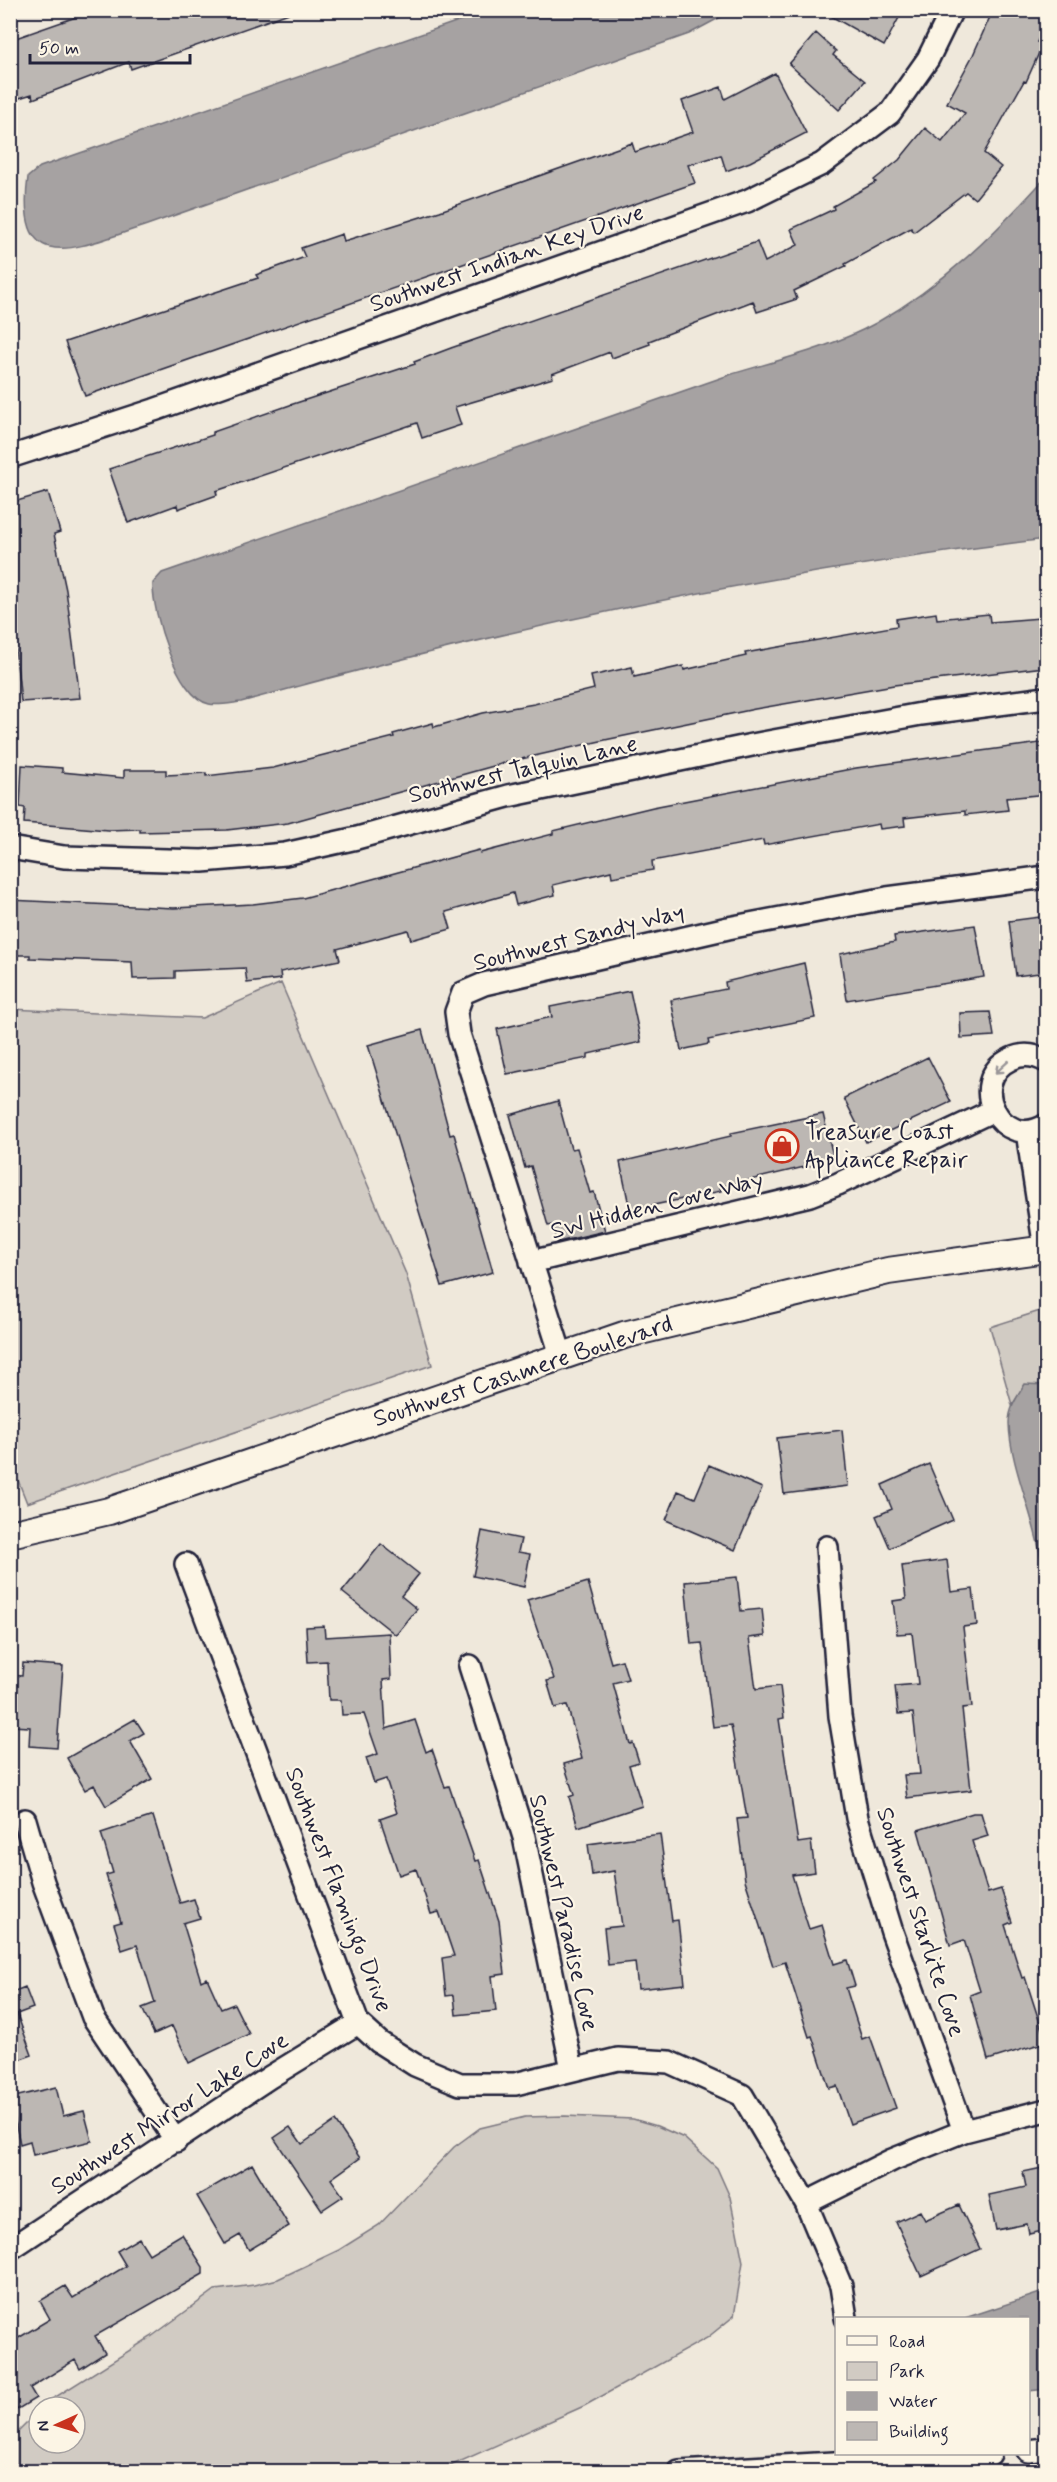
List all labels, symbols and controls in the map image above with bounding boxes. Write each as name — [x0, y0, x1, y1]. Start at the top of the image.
scale bar — [30, 27, 190, 65]
text: 50 m — [39, 37, 79, 61]
street label: Southwest Indian Key Drive — [366, 197, 648, 321]
street label: Southwest Talquin Lane — [405, 729, 641, 811]
street label: Southwest Sandy Way — [470, 897, 688, 979]
one-way arrow — [994, 1059, 1010, 1073]
place label: Treasure Coast Appliance Repair — [805, 1117, 968, 1179]
shop icon: Treasure Coast Appliance Repair — [764, 1128, 800, 1164]
street label: SW Hidden Cove Way — [548, 1165, 766, 1247]
street label: Southwest Cashmere Boulevard — [369, 1309, 677, 1435]
street label: Southwest Flamingo Drive — [274, 1763, 399, 2018]
street label: Southwest Paradise Cove — [521, 1792, 605, 2035]
street label: Southwest Starlite Cove — [868, 1803, 972, 2041]
street label: Southwest Mirror Lake Cove — [45, 2025, 295, 2203]
legend — [835, 2317, 1030, 2455]
text: Road — [889, 2330, 925, 2354]
text: Park — [889, 2360, 925, 2384]
text: Water — [889, 2390, 938, 2414]
north arrow — [27, 2395, 87, 2455]
text: N — [33, 2420, 54, 2432]
text: Building — [889, 2420, 949, 2446]

